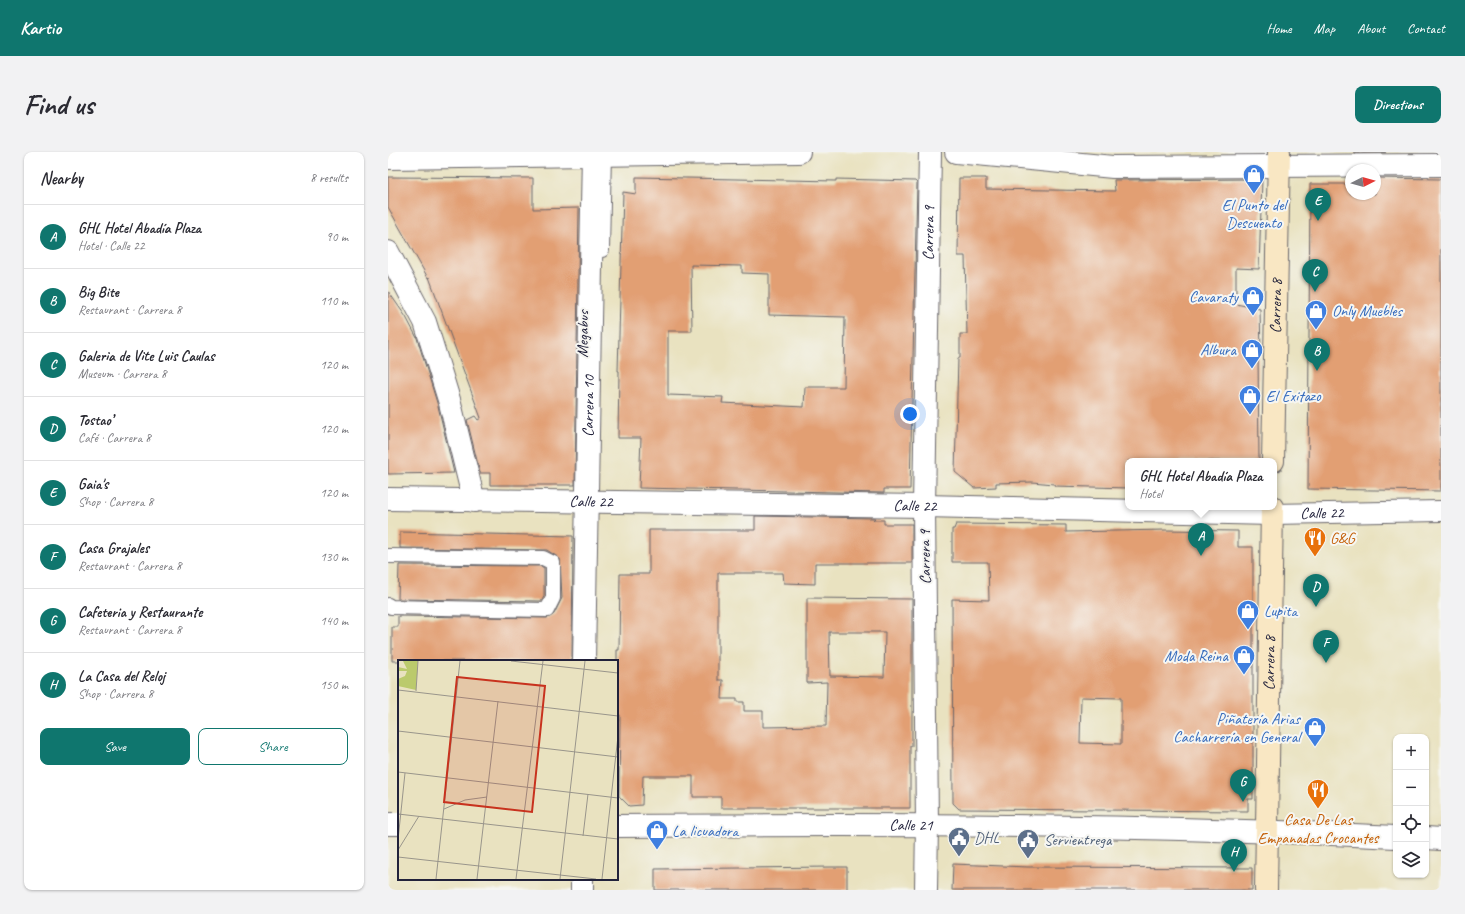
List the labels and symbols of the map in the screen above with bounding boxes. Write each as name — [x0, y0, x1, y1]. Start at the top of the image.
shop icon: El Punto del Descuento — [1241, 162, 1267, 195]
north arrow — [1345, 164, 1381, 200]
pin: E — [1305, 188, 1331, 221]
place label: El Punto del Descuento — [1222, 195, 1289, 233]
street label: Carrera 9 — [918, 204, 939, 261]
pin: C — [1302, 259, 1328, 292]
street label: Carrera 8 — [1265, 277, 1287, 334]
shop icon: Cavaraty — [1240, 284, 1266, 317]
place label: Cavaraty — [1189, 287, 1240, 307]
shop icon: Only Muebles — [1303, 298, 1329, 331]
place label: Only Muebles — [1332, 301, 1404, 321]
street label: Megabus — [573, 309, 593, 358]
shop icon: Albura — [1239, 337, 1265, 370]
pin: B — [1304, 338, 1330, 371]
place label: Albura — [1200, 340, 1238, 360]
street label: Carrera 10 — [578, 373, 599, 437]
shop icon: El Exitazo — [1237, 383, 1263, 416]
place label: El Exitazo — [1266, 386, 1322, 406]
your location — [900, 404, 920, 424]
street label: Calle 22 — [569, 491, 615, 512]
street label: Calle 22 — [893, 496, 939, 516]
street label: Calle 22 — [1300, 503, 1346, 523]
pin: A — [1188, 523, 1214, 556]
restaurant icon: G&G — [1302, 525, 1328, 558]
street label: Carrera 9 — [914, 528, 935, 584]
place label: G&G — [1330, 528, 1357, 548]
pin: D — [1303, 574, 1329, 607]
shop icon: Lupita — [1235, 598, 1261, 631]
place label: Lupita — [1264, 601, 1298, 621]
pin: F — [1313, 630, 1339, 663]
street label: Carrera 8 — [1259, 634, 1280, 691]
shop icon: Moda Reina — [1231, 643, 1257, 676]
place label: Moda Reina — [1164, 646, 1230, 666]
inset map — [398, 660, 618, 880]
place label: Piñatería Arias Cacharrería en General — [1173, 709, 1303, 747]
shop icon: Piñatería Arias Cacharrería en General — [1302, 715, 1328, 748]
pin: G — [1230, 769, 1256, 802]
restaurant icon: Casa De Las Empanadas Crocantes — [1305, 777, 1331, 810]
place label: Casa De Las Empanadas Crocantes — [1258, 810, 1380, 848]
street label: Calle 21 — [889, 815, 934, 835]
shop icon: La licuadora — [644, 818, 670, 851]
place label: La licuadora — [672, 821, 740, 841]
public building icon: DHL — [946, 825, 972, 858]
public building icon: Servientrega — [1015, 827, 1041, 860]
place label: DHL — [974, 828, 999, 848]
place label: Servientrega — [1044, 830, 1113, 850]
pin: H — [1221, 839, 1247, 872]

